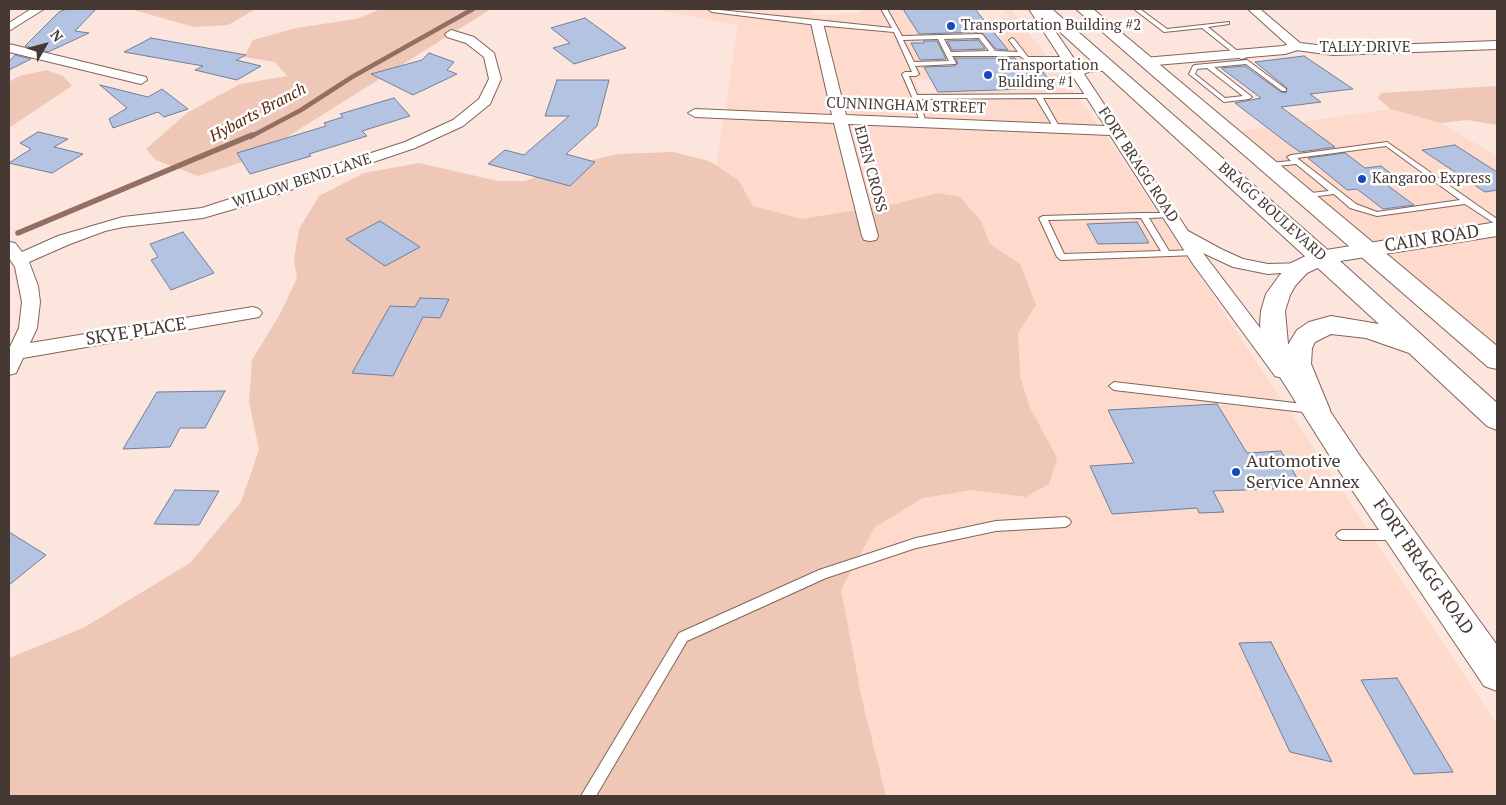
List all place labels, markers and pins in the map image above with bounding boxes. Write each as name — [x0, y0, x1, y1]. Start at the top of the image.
place label: Transportation Building #2 — [961, 17, 1141, 35]
marker: Transportation Building #2 — [945, 20, 957, 32]
place label: Transportation Building #1 — [998, 57, 1099, 92]
marker: Transportation Building #1 — [982, 69, 994, 81]
place label: Kangaroo Express — [1372, 170, 1491, 188]
marker: Kangaroo Express — [1356, 173, 1368, 185]
place label: Automotive Service Annex — [1246, 451, 1360, 494]
marker: Automotive Service Annex — [1230, 466, 1242, 478]

